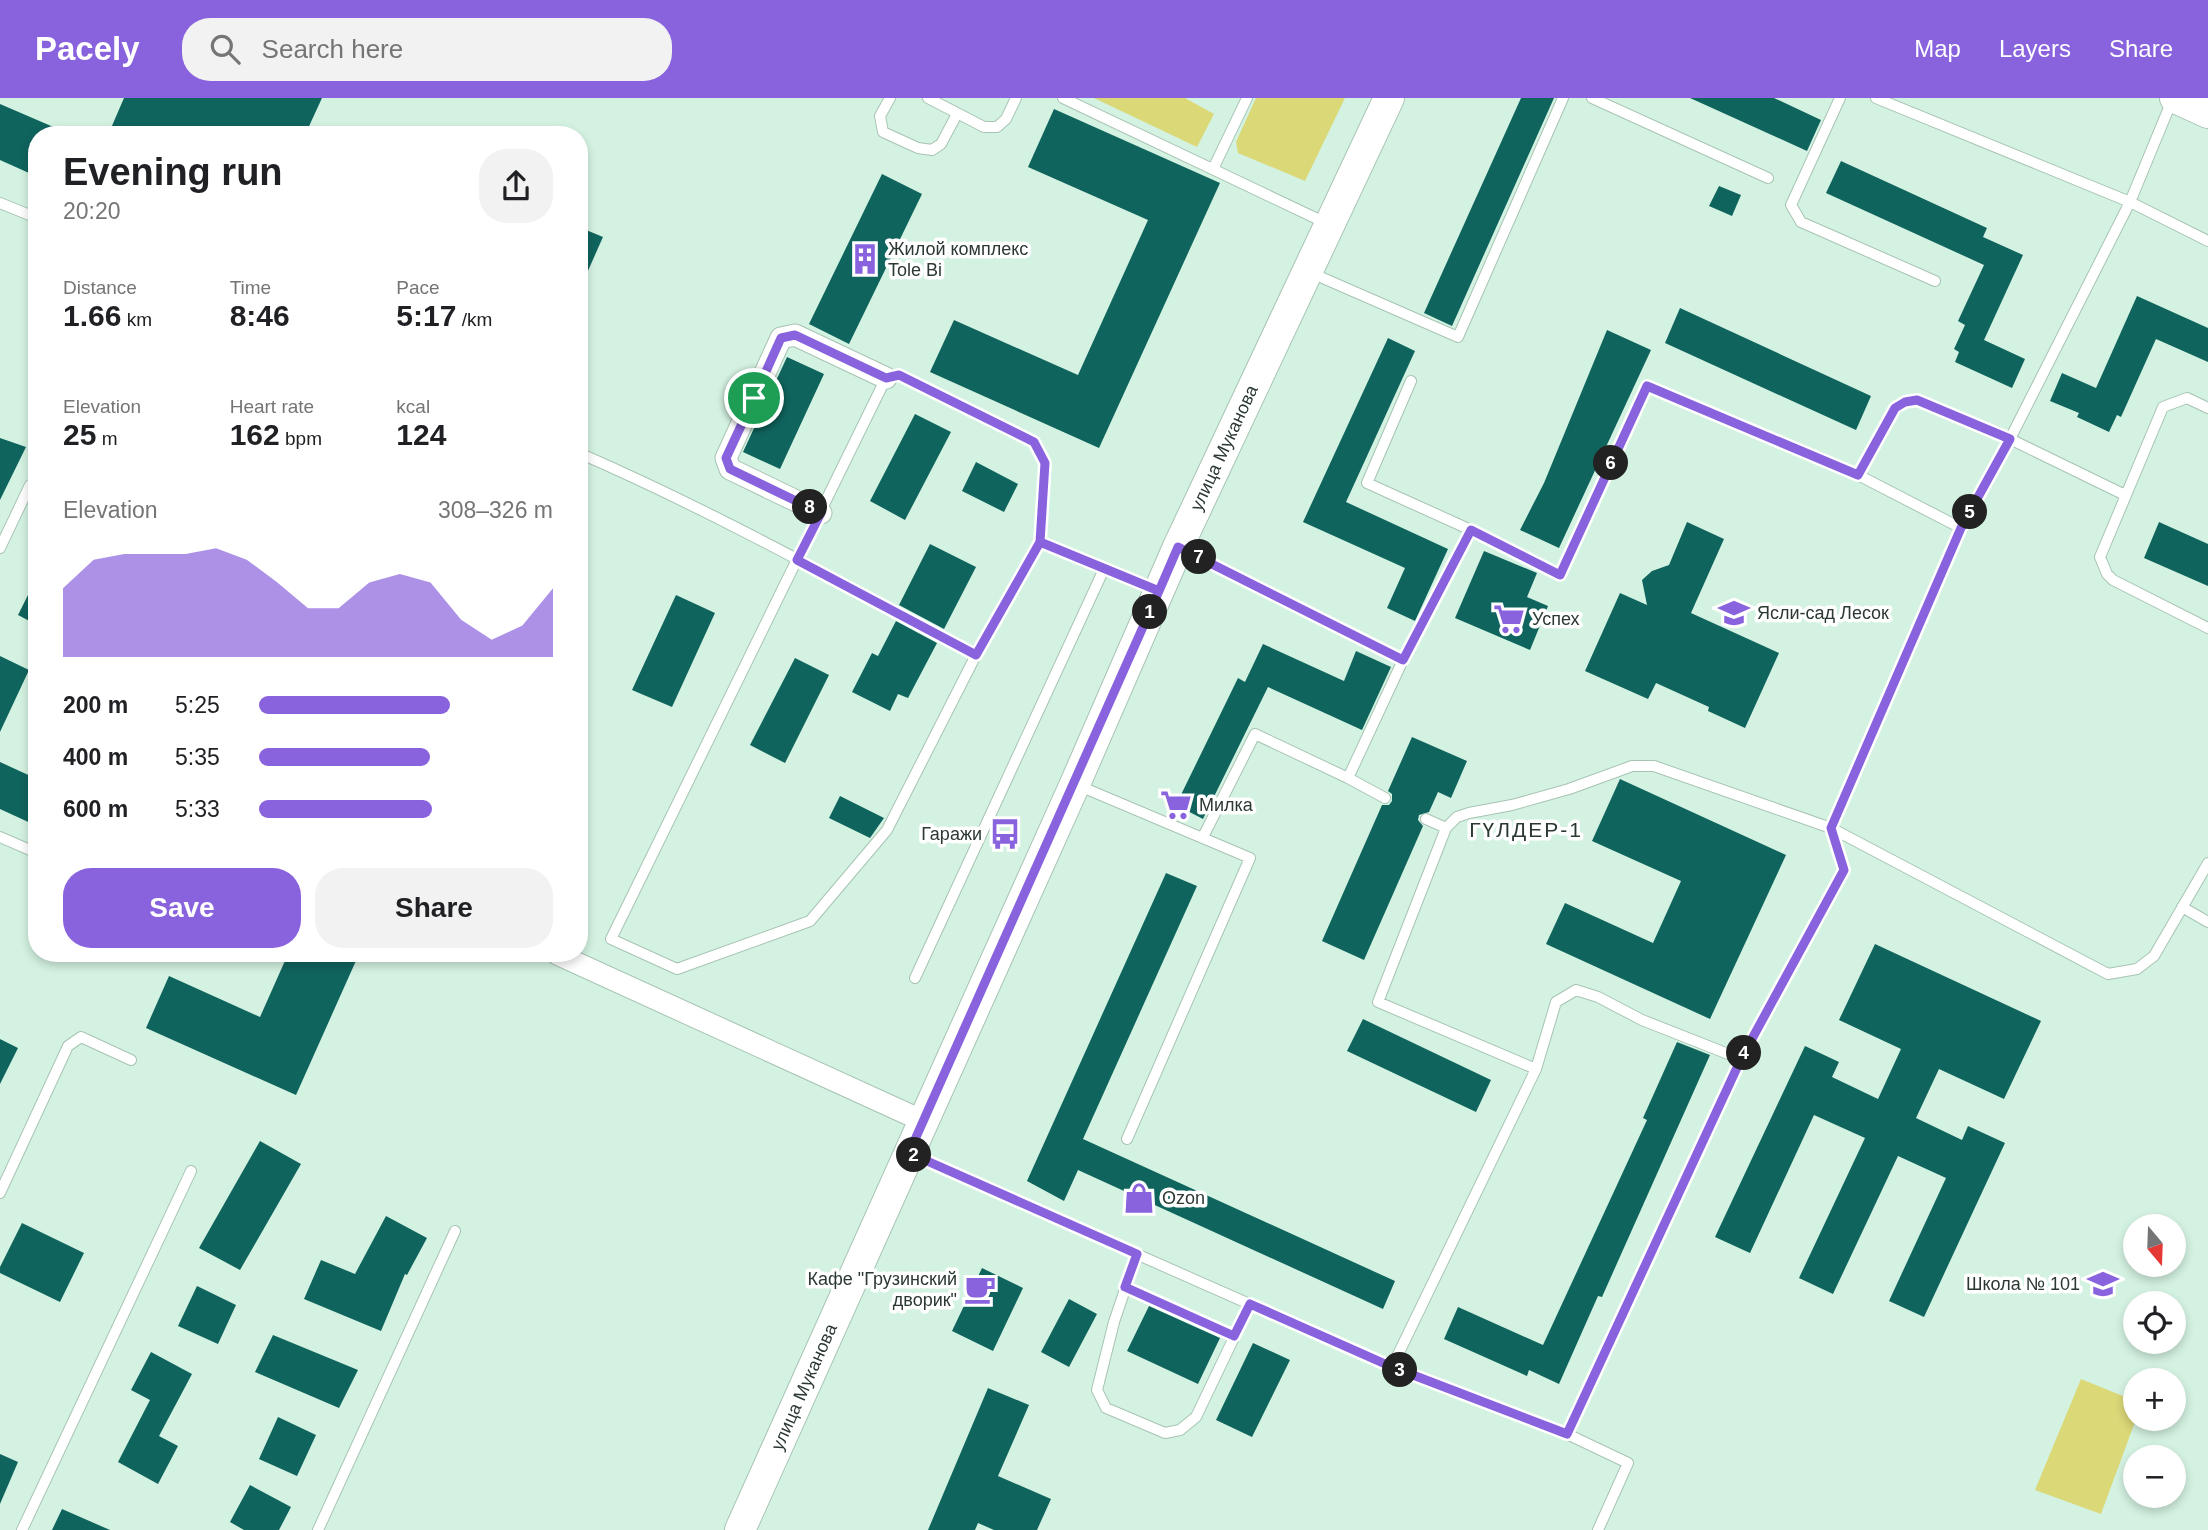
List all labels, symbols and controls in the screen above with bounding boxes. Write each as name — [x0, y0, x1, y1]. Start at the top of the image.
search box — [182, 18, 672, 81]
text: Pacely — [35, 30, 140, 67]
icon: search — [206, 30, 244, 68]
text: Search here — [262, 34, 403, 64]
text: Map — [1914, 35, 1961, 62]
text: Layers — [1999, 35, 2071, 62]
text: Share — [2109, 35, 2173, 62]
button: share — [479, 149, 553, 223]
text: Evening run — [63, 151, 283, 193]
text: 20:20 — [63, 198, 121, 224]
place label: Жилой комплекс Tole Bi — [888, 239, 1028, 280]
building icon: Жилой комплекс Tole Bi — [848, 242, 882, 276]
text: Distance — [63, 277, 137, 298]
text: Time — [230, 277, 271, 298]
text: Pace — [396, 277, 440, 298]
text: 1.66 — [63, 299, 121, 332]
text: 8:46 — [230, 299, 290, 332]
text: 5:17 — [396, 299, 456, 332]
text: km — [121, 309, 152, 330]
text: /km — [456, 309, 492, 330]
pin — [724, 368, 784, 428]
icon: arrive — [735, 379, 773, 417]
street label: улица Муканова — [1186, 381, 1262, 514]
text: Elevation — [63, 396, 141, 417]
text: Heart rate — [230, 396, 314, 417]
text: kcal — [396, 396, 430, 417]
text: 25 — [63, 418, 96, 451]
text: 162 — [230, 418, 280, 451]
text: 124 — [396, 418, 446, 451]
text: m — [96, 428, 117, 449]
text: bpm — [280, 428, 322, 449]
pin: 6 — [1594, 446, 1628, 480]
text: 6 — [1605, 452, 1616, 473]
pin: 8 — [792, 490, 828, 524]
pin: 5 — [1952, 494, 1988, 530]
text: 8 — [804, 496, 815, 517]
text: Elevation — [63, 497, 158, 523]
text: 308–326 m — [438, 497, 553, 523]
text: 5 — [1964, 501, 1975, 522]
pin: 7 — [1182, 540, 1216, 574]
text: 7 — [1193, 546, 1204, 567]
pin: 1 — [1132, 594, 1168, 630]
school or university icon: Ясли-сад Лесок — [1717, 596, 1751, 630]
text: 1 — [1144, 601, 1155, 622]
supermarket icon: Успех — [1492, 602, 1526, 636]
place label: Ясли-сад Лесок — [1757, 603, 1889, 623]
place label: Успех — [1532, 609, 1580, 629]
text: 200 m — [63, 692, 128, 718]
text: 5:25 — [175, 692, 220, 718]
text: 400 m — [63, 744, 128, 770]
text: 5:35 — [175, 744, 220, 770]
supermarket icon: Милка — [1159, 788, 1193, 822]
place label: Милка — [1199, 795, 1254, 815]
text: 600 m — [63, 796, 128, 822]
text: 5:33 — [175, 796, 220, 822]
bus stop icon: Гаражи — [988, 817, 1022, 851]
district label: ГҮЛДЕР-1 — [1469, 818, 1583, 841]
place label: Гаражи — [921, 824, 982, 844]
button: Save — [63, 868, 301, 948]
button: Share — [315, 868, 553, 948]
pin: 4 — [1726, 1035, 1762, 1070]
text: 4 — [1738, 1042, 1749, 1063]
pin: 2 — [897, 1138, 932, 1172]
text: 2 — [908, 1144, 919, 1165]
shop icon: Ozon — [1122, 1181, 1156, 1215]
place label: Ozon — [1162, 1188, 1205, 1208]
north arrow — [2123, 1214, 2186, 1278]
map controls — [2123, 1214, 2186, 1508]
school or university icon: Школа № 101 — [2086, 1267, 2120, 1301]
place label: Кафе "Грузинский дворик" — [808, 1269, 957, 1310]
cafe icon: Кафе "Грузинский дворик" — [963, 1272, 997, 1306]
place label: Школа № 101 — [1966, 1274, 2080, 1294]
button: locate — [2123, 1291, 2186, 1354]
street label: улица Муканова — [767, 1320, 841, 1453]
pin: 3 — [1382, 1352, 1418, 1388]
text: 3 — [1394, 1359, 1405, 1380]
button: + — [2123, 1368, 2186, 1431]
button: − — [2123, 1445, 2186, 1508]

